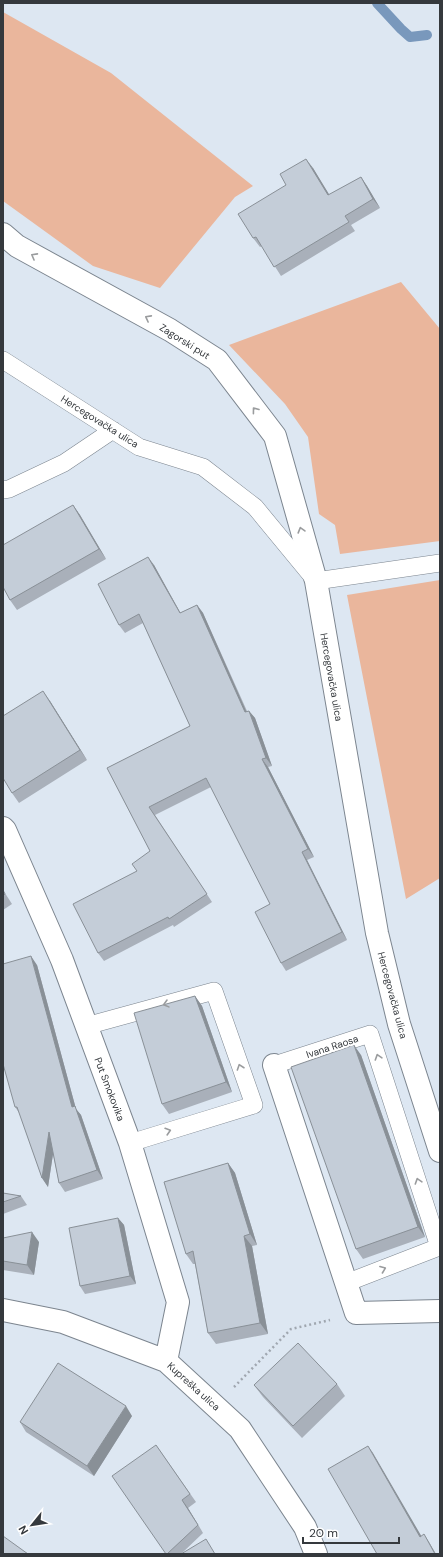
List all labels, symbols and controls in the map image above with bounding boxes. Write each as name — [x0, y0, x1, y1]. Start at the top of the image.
one-way arrow — [31, 253, 38, 260]
one-way arrow — [145, 316, 152, 323]
street label: Zagorski put — [157, 321, 212, 362]
street label: Hercegovačka ulica — [58, 392, 141, 451]
one-way arrow — [253, 408, 260, 415]
one-way arrow — [297, 527, 306, 534]
street label: Hercegovačka ulica — [317, 632, 346, 722]
street label: Hercegovačka ulica — [375, 950, 410, 1040]
one-way arrow — [163, 999, 170, 1007]
street label: Ivana Raosa — [304, 1032, 360, 1061]
one-way arrow — [374, 1054, 382, 1061]
street label: Put Smokovika — [91, 1055, 128, 1123]
one-way arrow — [237, 1064, 245, 1071]
one-way arrow — [164, 1128, 171, 1136]
one-way arrow — [414, 1178, 422, 1185]
one-way arrow — [379, 1266, 386, 1274]
street label: Kupreška ulica — [165, 1359, 223, 1413]
north arrow — [12, 1505, 52, 1545]
scale bar — [303, 1519, 399, 1545]
text: N — [15, 1523, 31, 1537]
text: 20 m — [309, 1525, 338, 1541]

